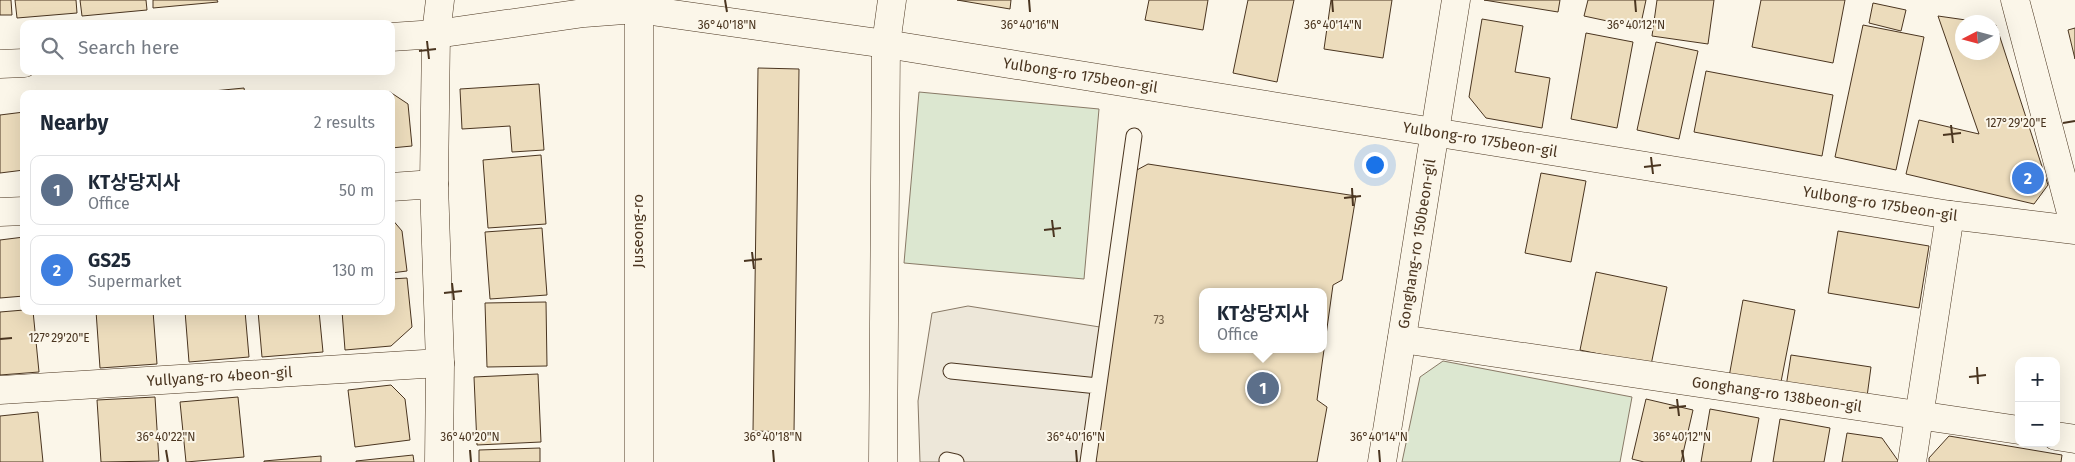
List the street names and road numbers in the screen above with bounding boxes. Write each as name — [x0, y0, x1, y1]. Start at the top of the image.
street label: Yulbong-ro 175beon-gil — [1002, 54, 1160, 97]
street label: Yulbong-ro 175beon-gil — [1401, 118, 1559, 161]
street label: Gonghang-ro 150beon-gil — [1394, 157, 1440, 330]
street label: Yulbong-ro 175beon-gil — [1801, 182, 1959, 225]
street label: Juseong-ro — [629, 194, 647, 268]
street label: Yullyang-ro 4beon-gil — [146, 363, 294, 390]
street label: Gonghang-ro 138beon-gil — [1691, 373, 1864, 416]

